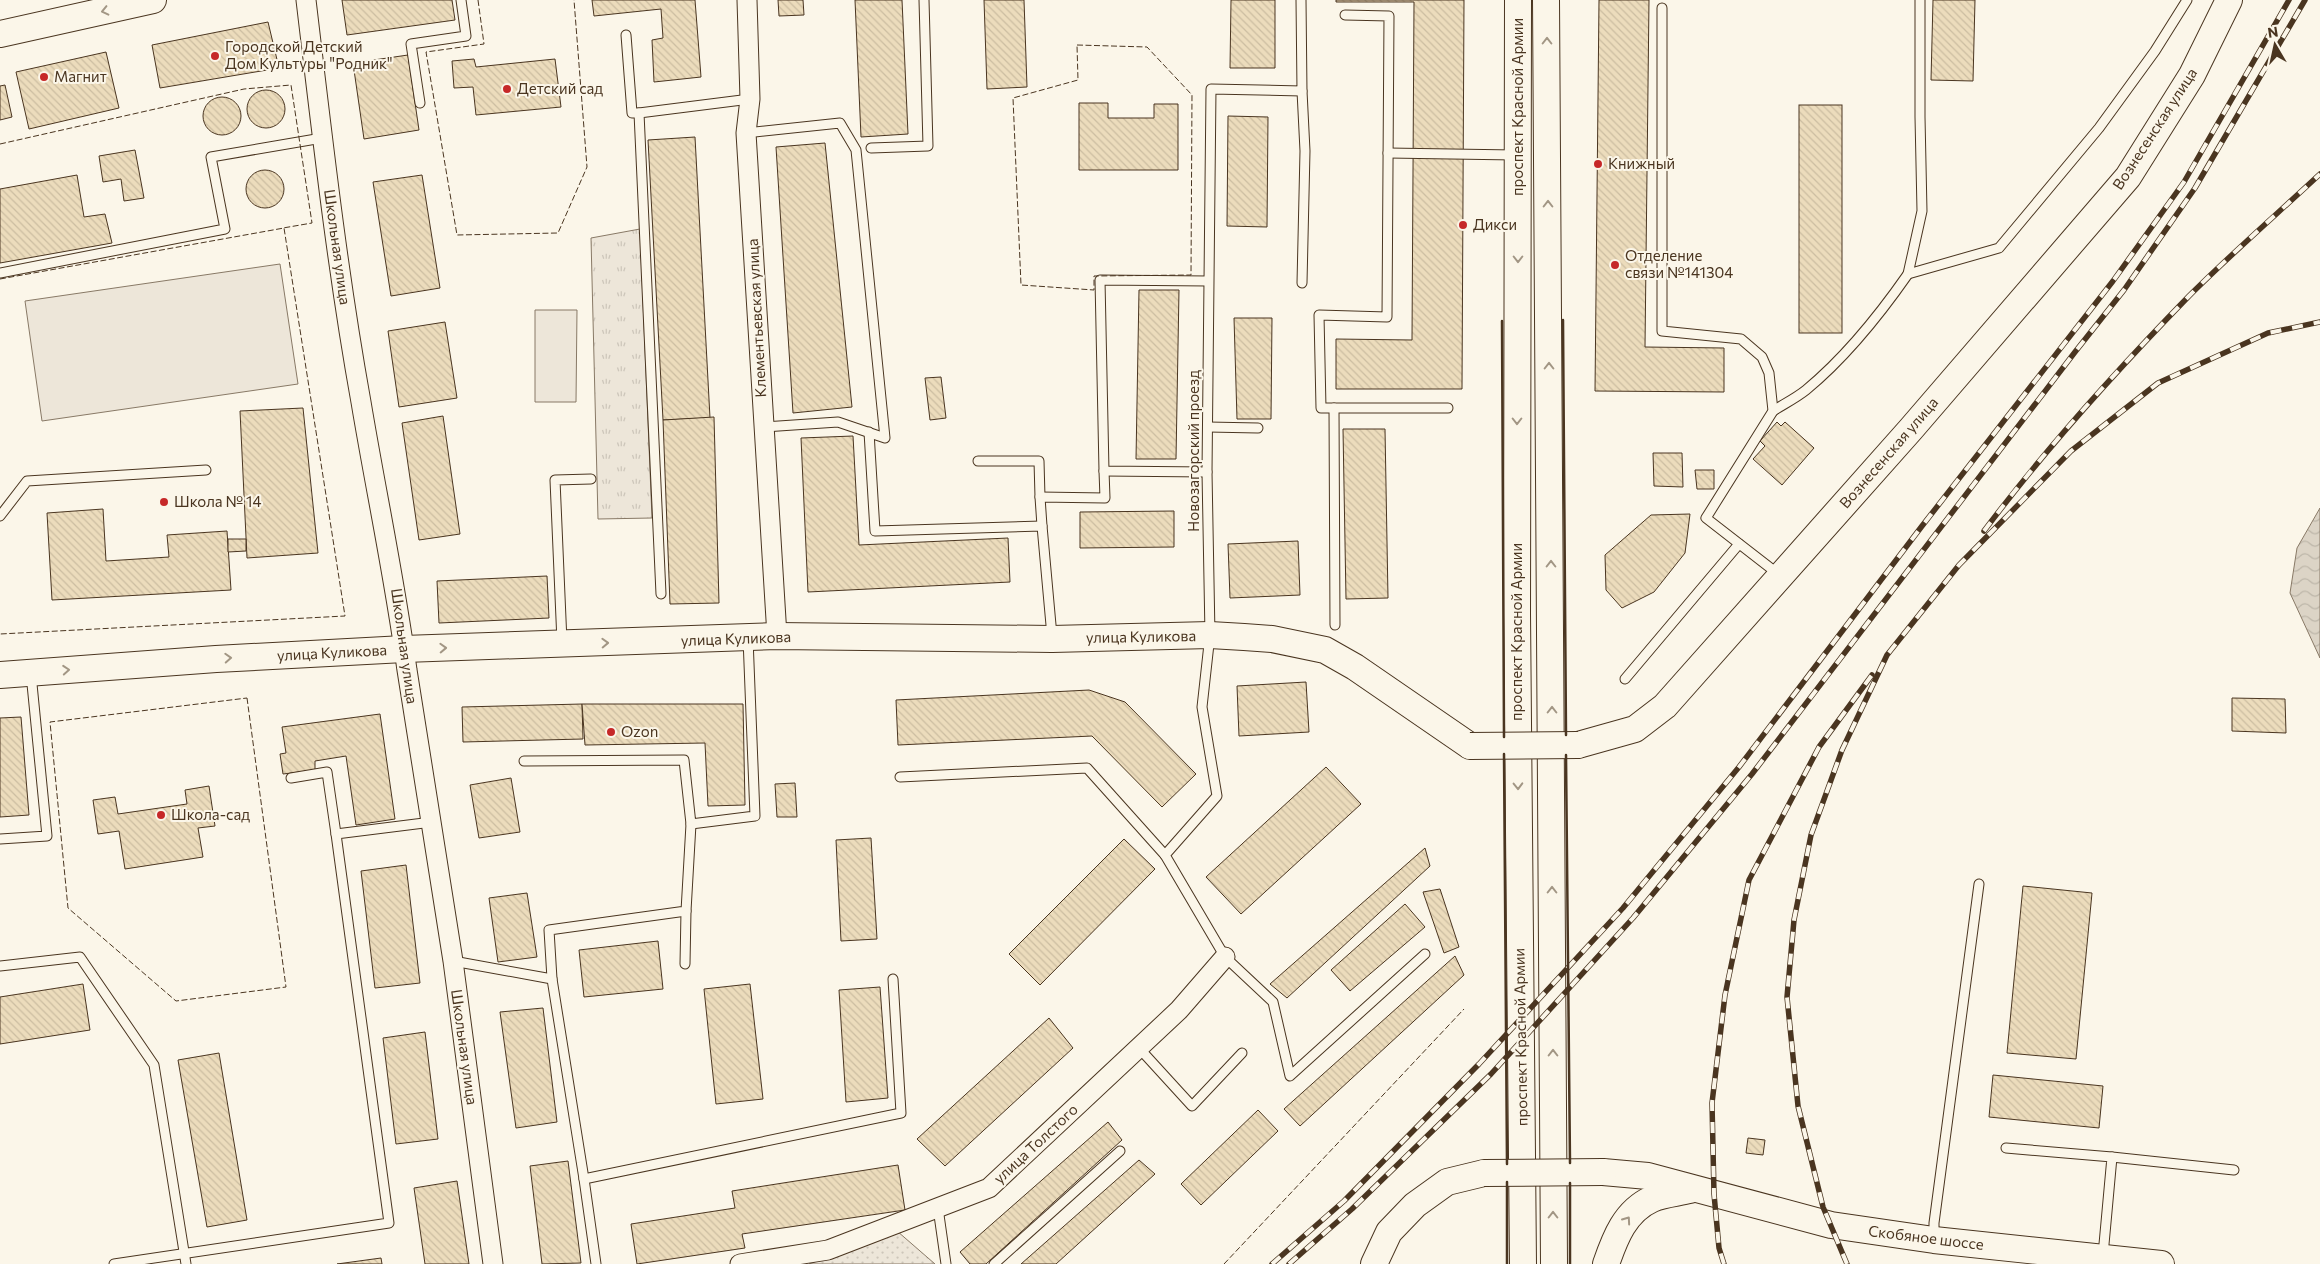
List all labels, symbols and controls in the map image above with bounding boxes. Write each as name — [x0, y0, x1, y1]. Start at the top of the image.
one-way arrow — [101, 5, 110, 16]
street label: проспект Красной Армии — [1508, 18, 1526, 196]
north arrow — [2250, 20, 2300, 70]
text: N — [2266, 22, 2279, 41]
place label: Городской Детский Дом Культуры "Родник" — [225, 37, 393, 72]
one-way arrow — [1542, 37, 1552, 44]
marker: Городской Детский Дом Культуры "Родник" — [209, 50, 221, 62]
street label: Вознесенская улица — [2108, 64, 2200, 193]
place label: Магнит — [54, 67, 107, 85]
marker: Магнит — [38, 71, 50, 83]
place label: Детский сад — [517, 79, 603, 97]
marker: Детский сад — [501, 83, 513, 95]
place label: Книжный — [1608, 154, 1675, 172]
marker: Книжный — [1592, 158, 1604, 170]
street label: Школьная улица — [321, 188, 355, 306]
one-way arrow — [1543, 199, 1553, 207]
place label: Дикси — [1473, 215, 1517, 233]
marker: Дикси — [1457, 219, 1469, 231]
street label: Клементьевская улица — [743, 238, 769, 398]
place label: Отделение связи №141304 — [1625, 246, 1733, 281]
one-way arrow — [1513, 255, 1523, 263]
marker: Отделение связи №141304 — [1609, 259, 1621, 271]
one-way arrow — [1544, 362, 1554, 370]
street label: Новозагорский проезд — [1184, 370, 1202, 532]
street label: Вознесенская улица — [1835, 393, 1941, 512]
one-way arrow — [1512, 418, 1522, 425]
place label: Школа № 14 — [174, 492, 261, 510]
marker: Школа № 14 — [158, 496, 170, 508]
street label: проспект Красной Армии — [1507, 543, 1525, 721]
one-way arrow — [1546, 559, 1556, 567]
street label: Школьная улица — [388, 587, 422, 705]
street label: улица Куликова — [1086, 626, 1196, 646]
street label: улица Куликова — [680, 627, 791, 649]
one-way arrow — [602, 638, 610, 648]
street label: улица Куликова — [276, 640, 388, 664]
one-way arrow — [440, 643, 447, 653]
one-way arrow — [224, 653, 232, 664]
one-way arrow — [62, 664, 70, 675]
one-way arrow — [1547, 706, 1557, 714]
place label: Ozon — [621, 722, 658, 740]
marker: Ozon — [605, 726, 617, 738]
one-way arrow — [1513, 782, 1523, 790]
place label: Школа-сад — [171, 805, 250, 823]
marker: Школа-сад — [155, 809, 167, 821]
one-way arrow — [1547, 886, 1557, 894]
street label: проспект Красной Армии — [1509, 948, 1531, 1126]
street label: Школьная улица — [448, 988, 482, 1106]
one-way arrow — [1548, 1049, 1558, 1056]
street label: улица Толстого — [989, 1100, 1081, 1187]
one-way arrow — [1548, 1211, 1559, 1219]
one-way arrow — [1620, 1216, 1630, 1225]
street label: Скобяное шоссе — [1867, 1221, 1985, 1253]

